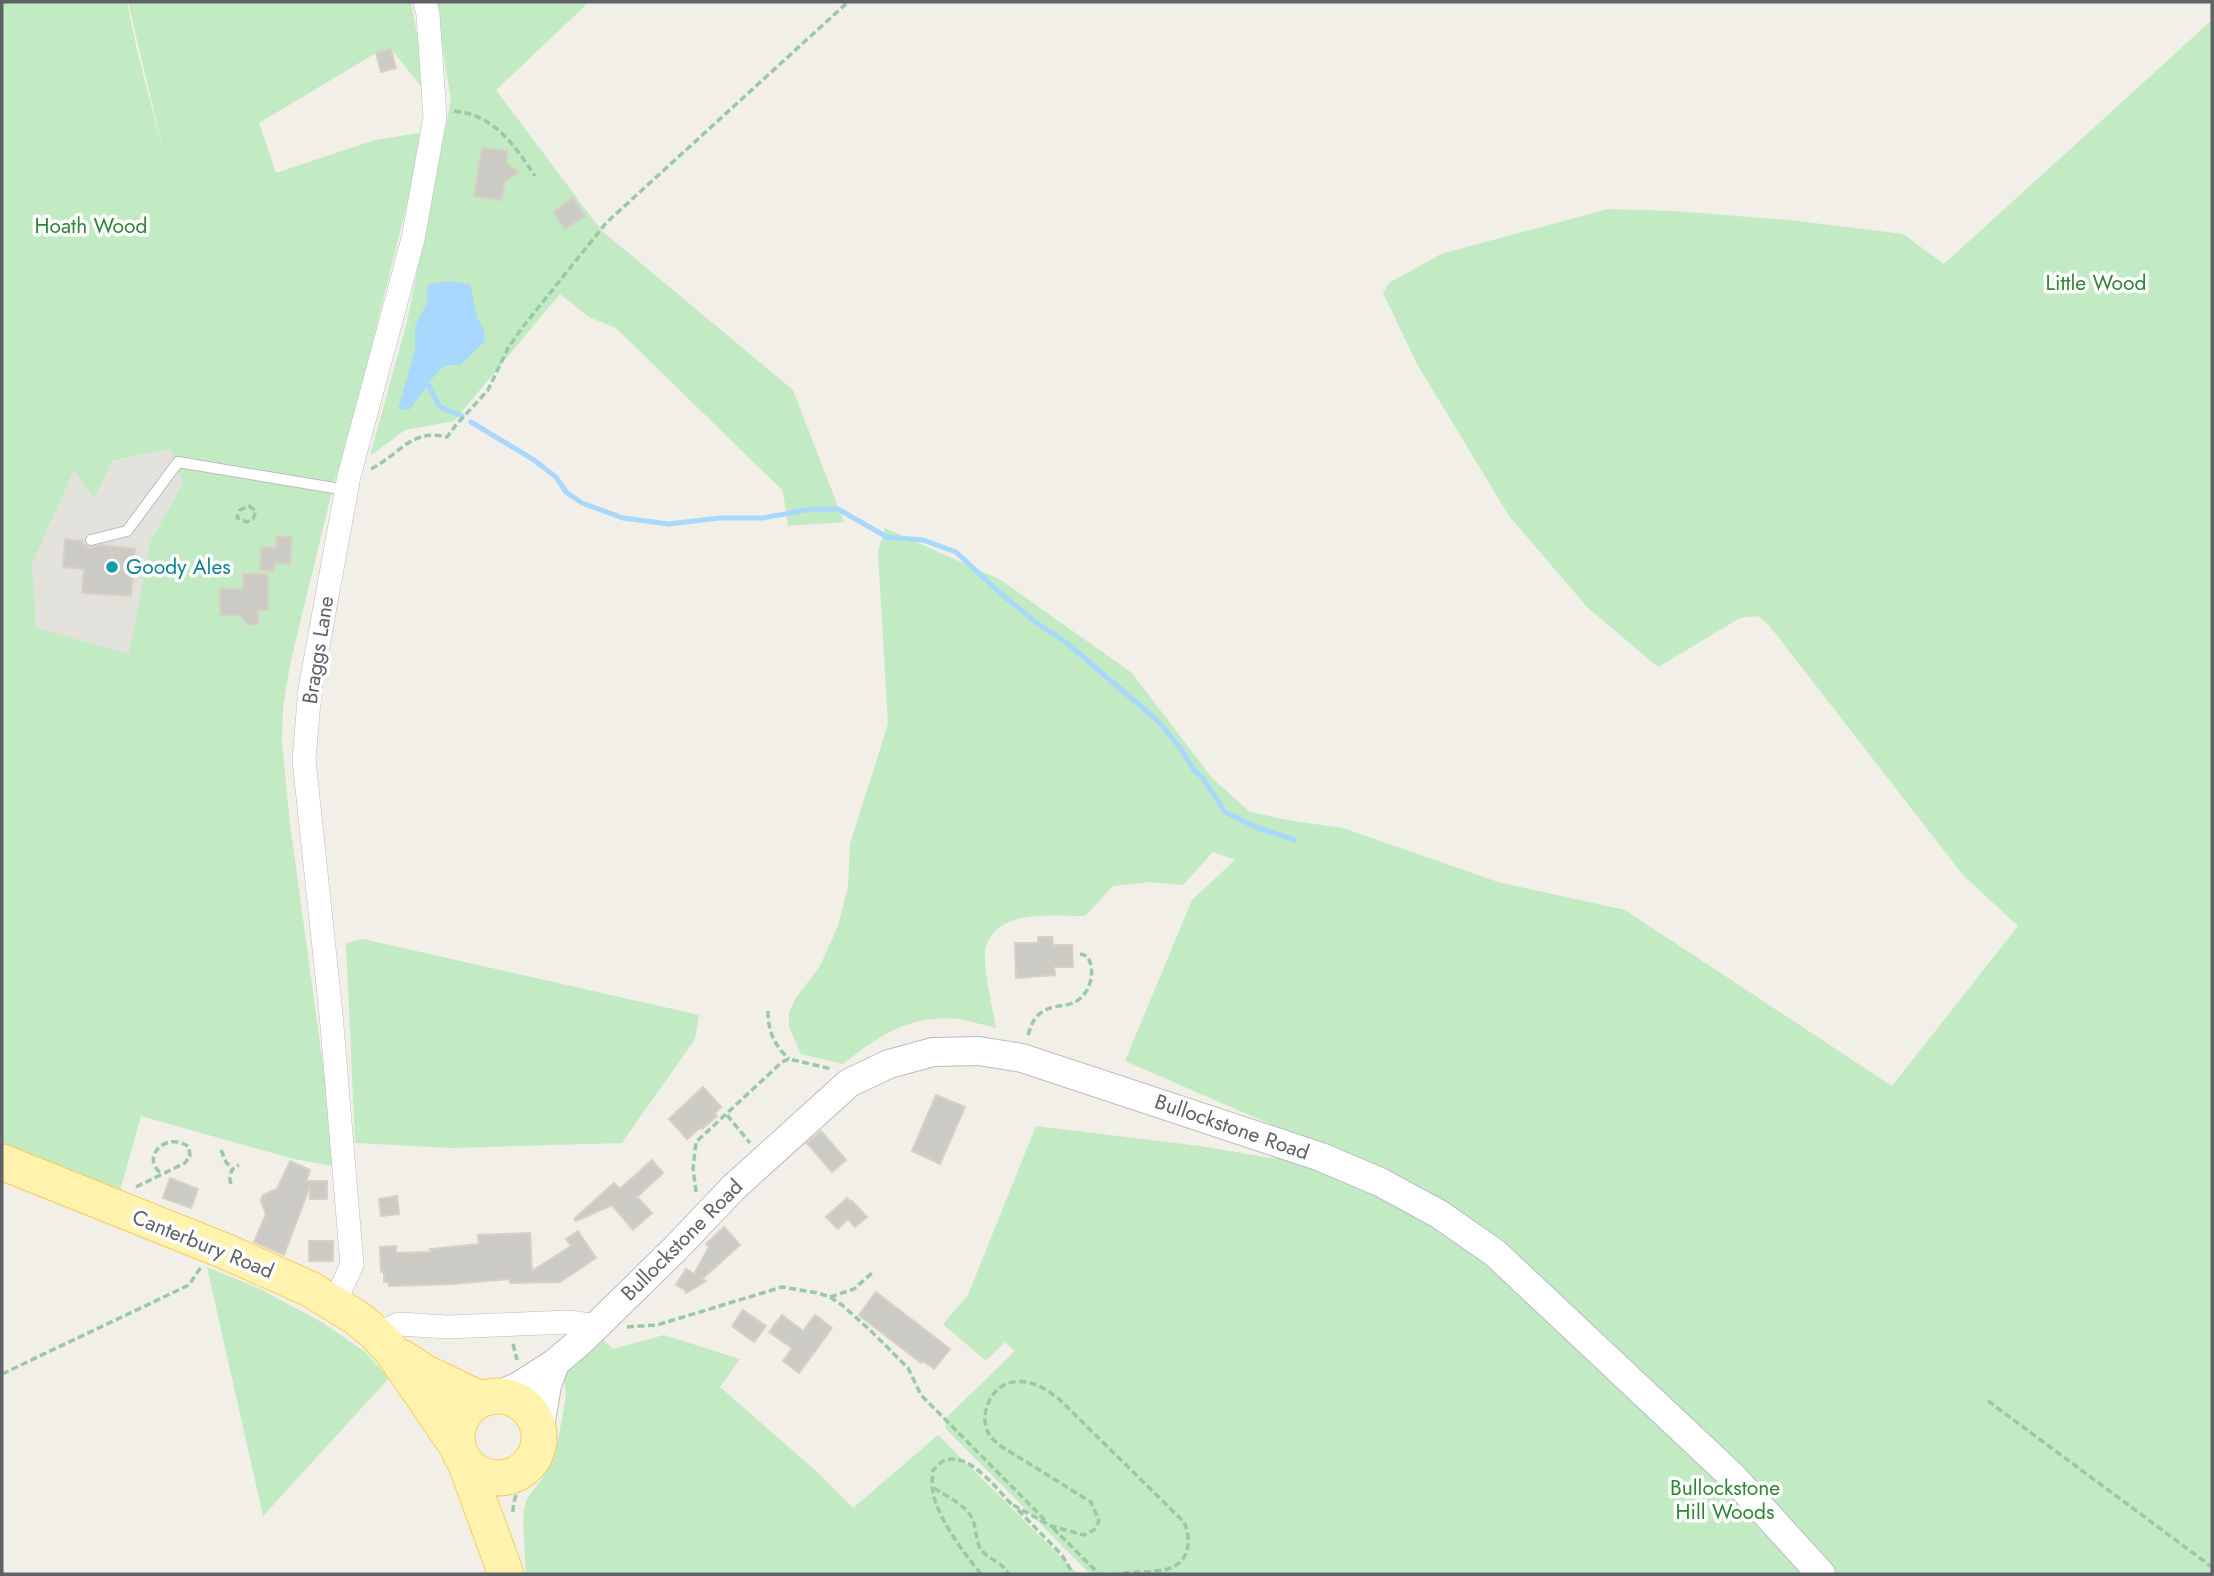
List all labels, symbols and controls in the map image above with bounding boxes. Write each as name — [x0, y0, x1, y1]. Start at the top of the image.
park label: Hoath Wood — [35, 211, 147, 241]
park label: Little Wood — [2046, 268, 2146, 298]
place label: Goody Ales — [126, 552, 231, 582]
marker: Goody Ales — [104, 559, 120, 575]
street label: Braggs Lane — [295, 594, 341, 706]
street label: Bullockstone Road — [1151, 1087, 1313, 1167]
street label: Bullockstone Road — [614, 1172, 750, 1308]
street label: Canterbury Road — [128, 1202, 278, 1286]
park label: Bullockstone Hill Woods — [1670, 1473, 1780, 1527]

